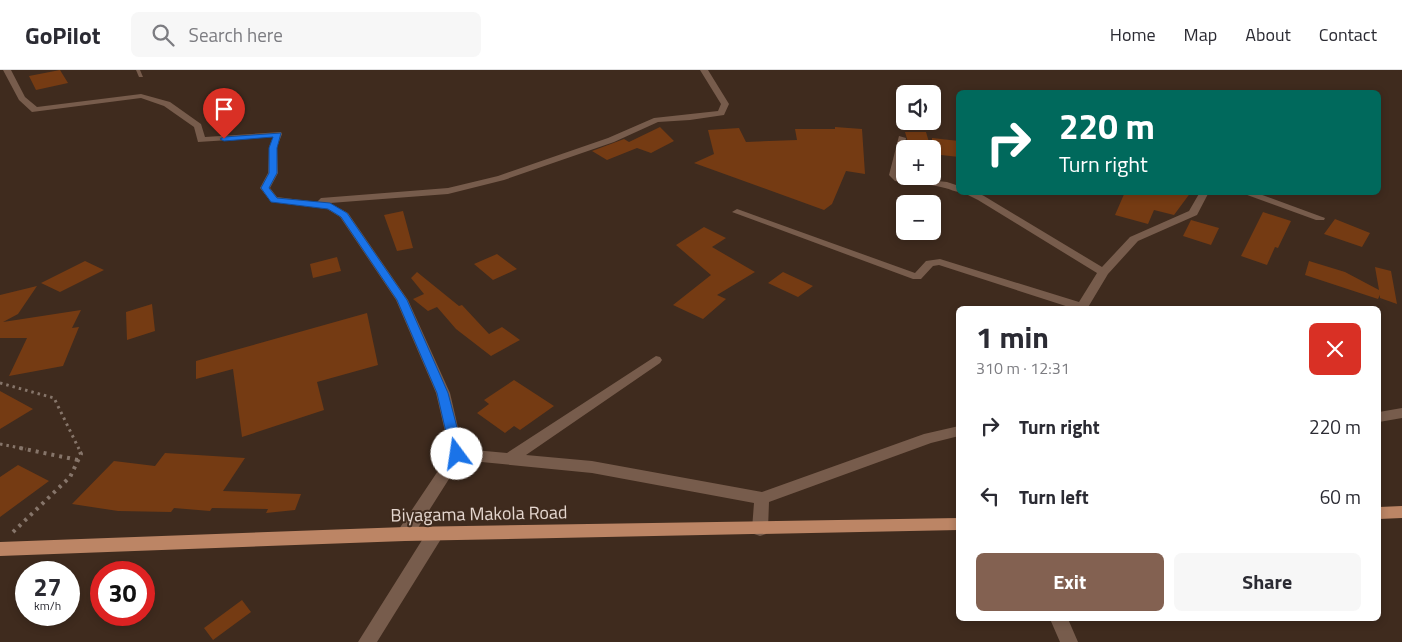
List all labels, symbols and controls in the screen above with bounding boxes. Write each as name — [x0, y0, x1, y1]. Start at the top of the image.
search box — [131, 12, 481, 57]
text: GoPilot — [25, 17, 101, 53]
text: Search here — [189, 20, 283, 49]
icon: search — [149, 21, 177, 49]
text: Home — [1110, 21, 1156, 48]
text: Map — [1184, 21, 1217, 48]
text: About — [1245, 21, 1291, 48]
text: Contact — [1319, 21, 1377, 48]
map controls — [896, 85, 941, 240]
button: sound — [896, 85, 941, 130]
pin — [203, 88, 245, 139]
icon: arrive — [210, 95, 238, 123]
text: 220 m — [1059, 99, 1155, 153]
icon: right — [976, 110, 1041, 175]
button: + — [896, 140, 941, 185]
text: Turn right — [1059, 147, 1148, 181]
button: − — [896, 195, 941, 240]
text: 1 min — [976, 314, 1049, 360]
button: close — [1309, 323, 1361, 375]
text: 310 m · 12:31 — [976, 356, 1070, 380]
icon: right — [976, 412, 1004, 440]
text: Turn right — [1019, 412, 1100, 441]
text: 220 m — [1309, 412, 1361, 441]
position arrow — [430, 427, 482, 479]
icon: left — [976, 482, 1004, 510]
text: Turn left — [1019, 482, 1089, 511]
text: 60 m — [1320, 482, 1361, 511]
street label: Biyagama Makola Road — [390, 498, 568, 529]
button: Exit — [976, 553, 1164, 611]
button: Share — [1174, 553, 1361, 611]
speed limit sign: 30 — [90, 561, 155, 626]
text: 27 — [33, 568, 62, 606]
text: km/h — [34, 596, 61, 615]

